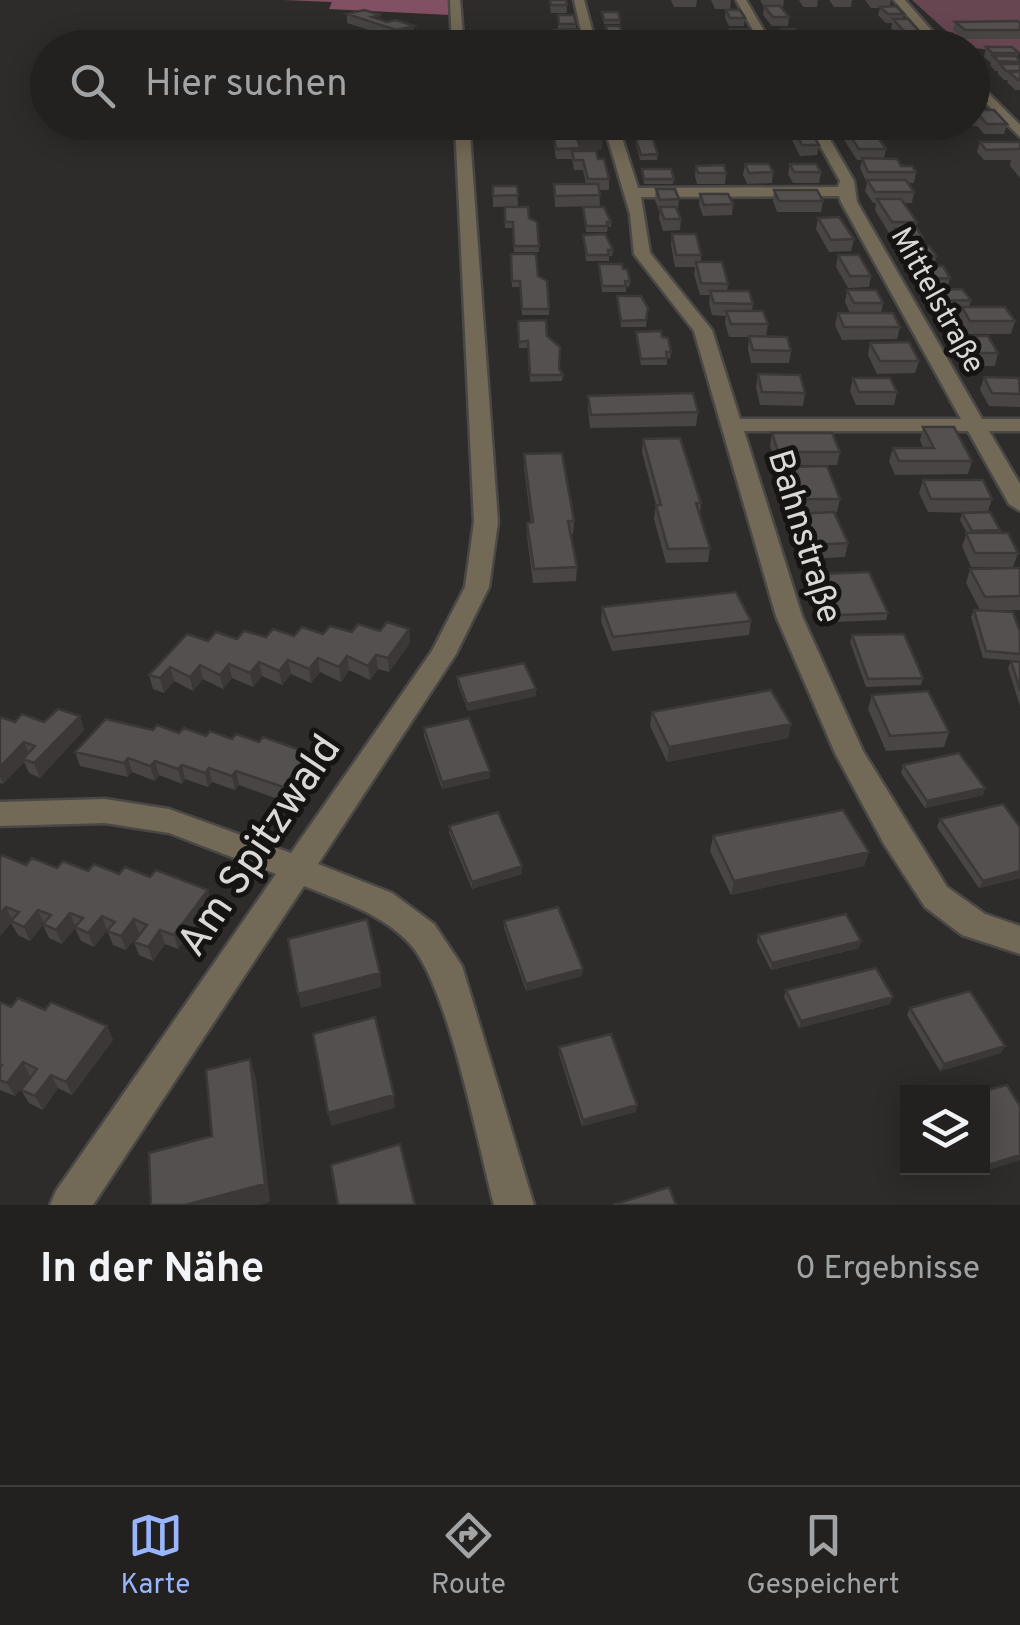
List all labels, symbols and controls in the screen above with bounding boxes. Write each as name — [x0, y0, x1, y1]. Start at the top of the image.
search box — [30, 30, 990, 140]
icon: search — [65, 58, 120, 113]
text: Hier suchen — [145, 61, 348, 110]
street label: Mittelstraße — [881, 222, 991, 380]
street label: Bahnstraße — [756, 445, 850, 629]
street label: Am Spitzwald — [167, 726, 355, 968]
map controls — [900, 1085, 990, 1175]
button: layers — [900, 1085, 990, 1175]
text: In der Nähe — [40, 1244, 264, 1297]
text: 0 Ergebnisse — [795, 1250, 980, 1290]
tab: Karte — [120, 1508, 190, 1604]
tab: Route — [431, 1508, 506, 1604]
tab: Gespeichert — [747, 1508, 900, 1604]

